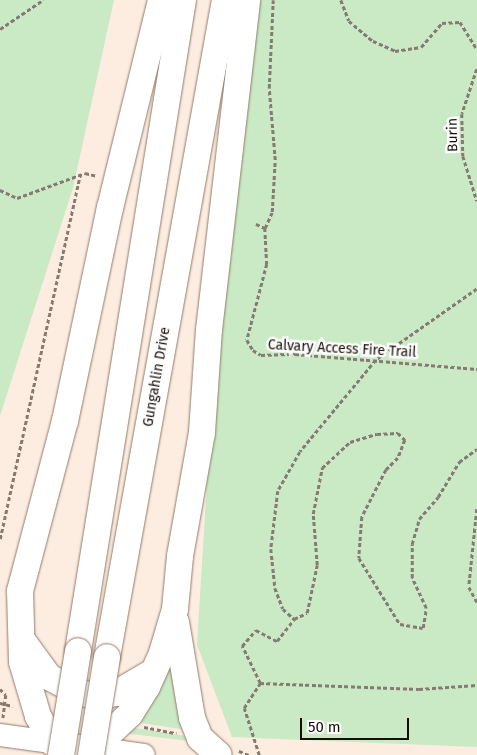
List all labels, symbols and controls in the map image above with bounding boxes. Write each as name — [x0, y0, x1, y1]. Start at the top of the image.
street label: Burin — [444, 118, 462, 152]
street label: Gungahlin Drive — [140, 326, 174, 428]
street label: Calvary Access Fire Trail — [267, 337, 417, 361]
scale bar — [302, 708, 411, 740]
text: 50 m — [308, 718, 341, 736]

